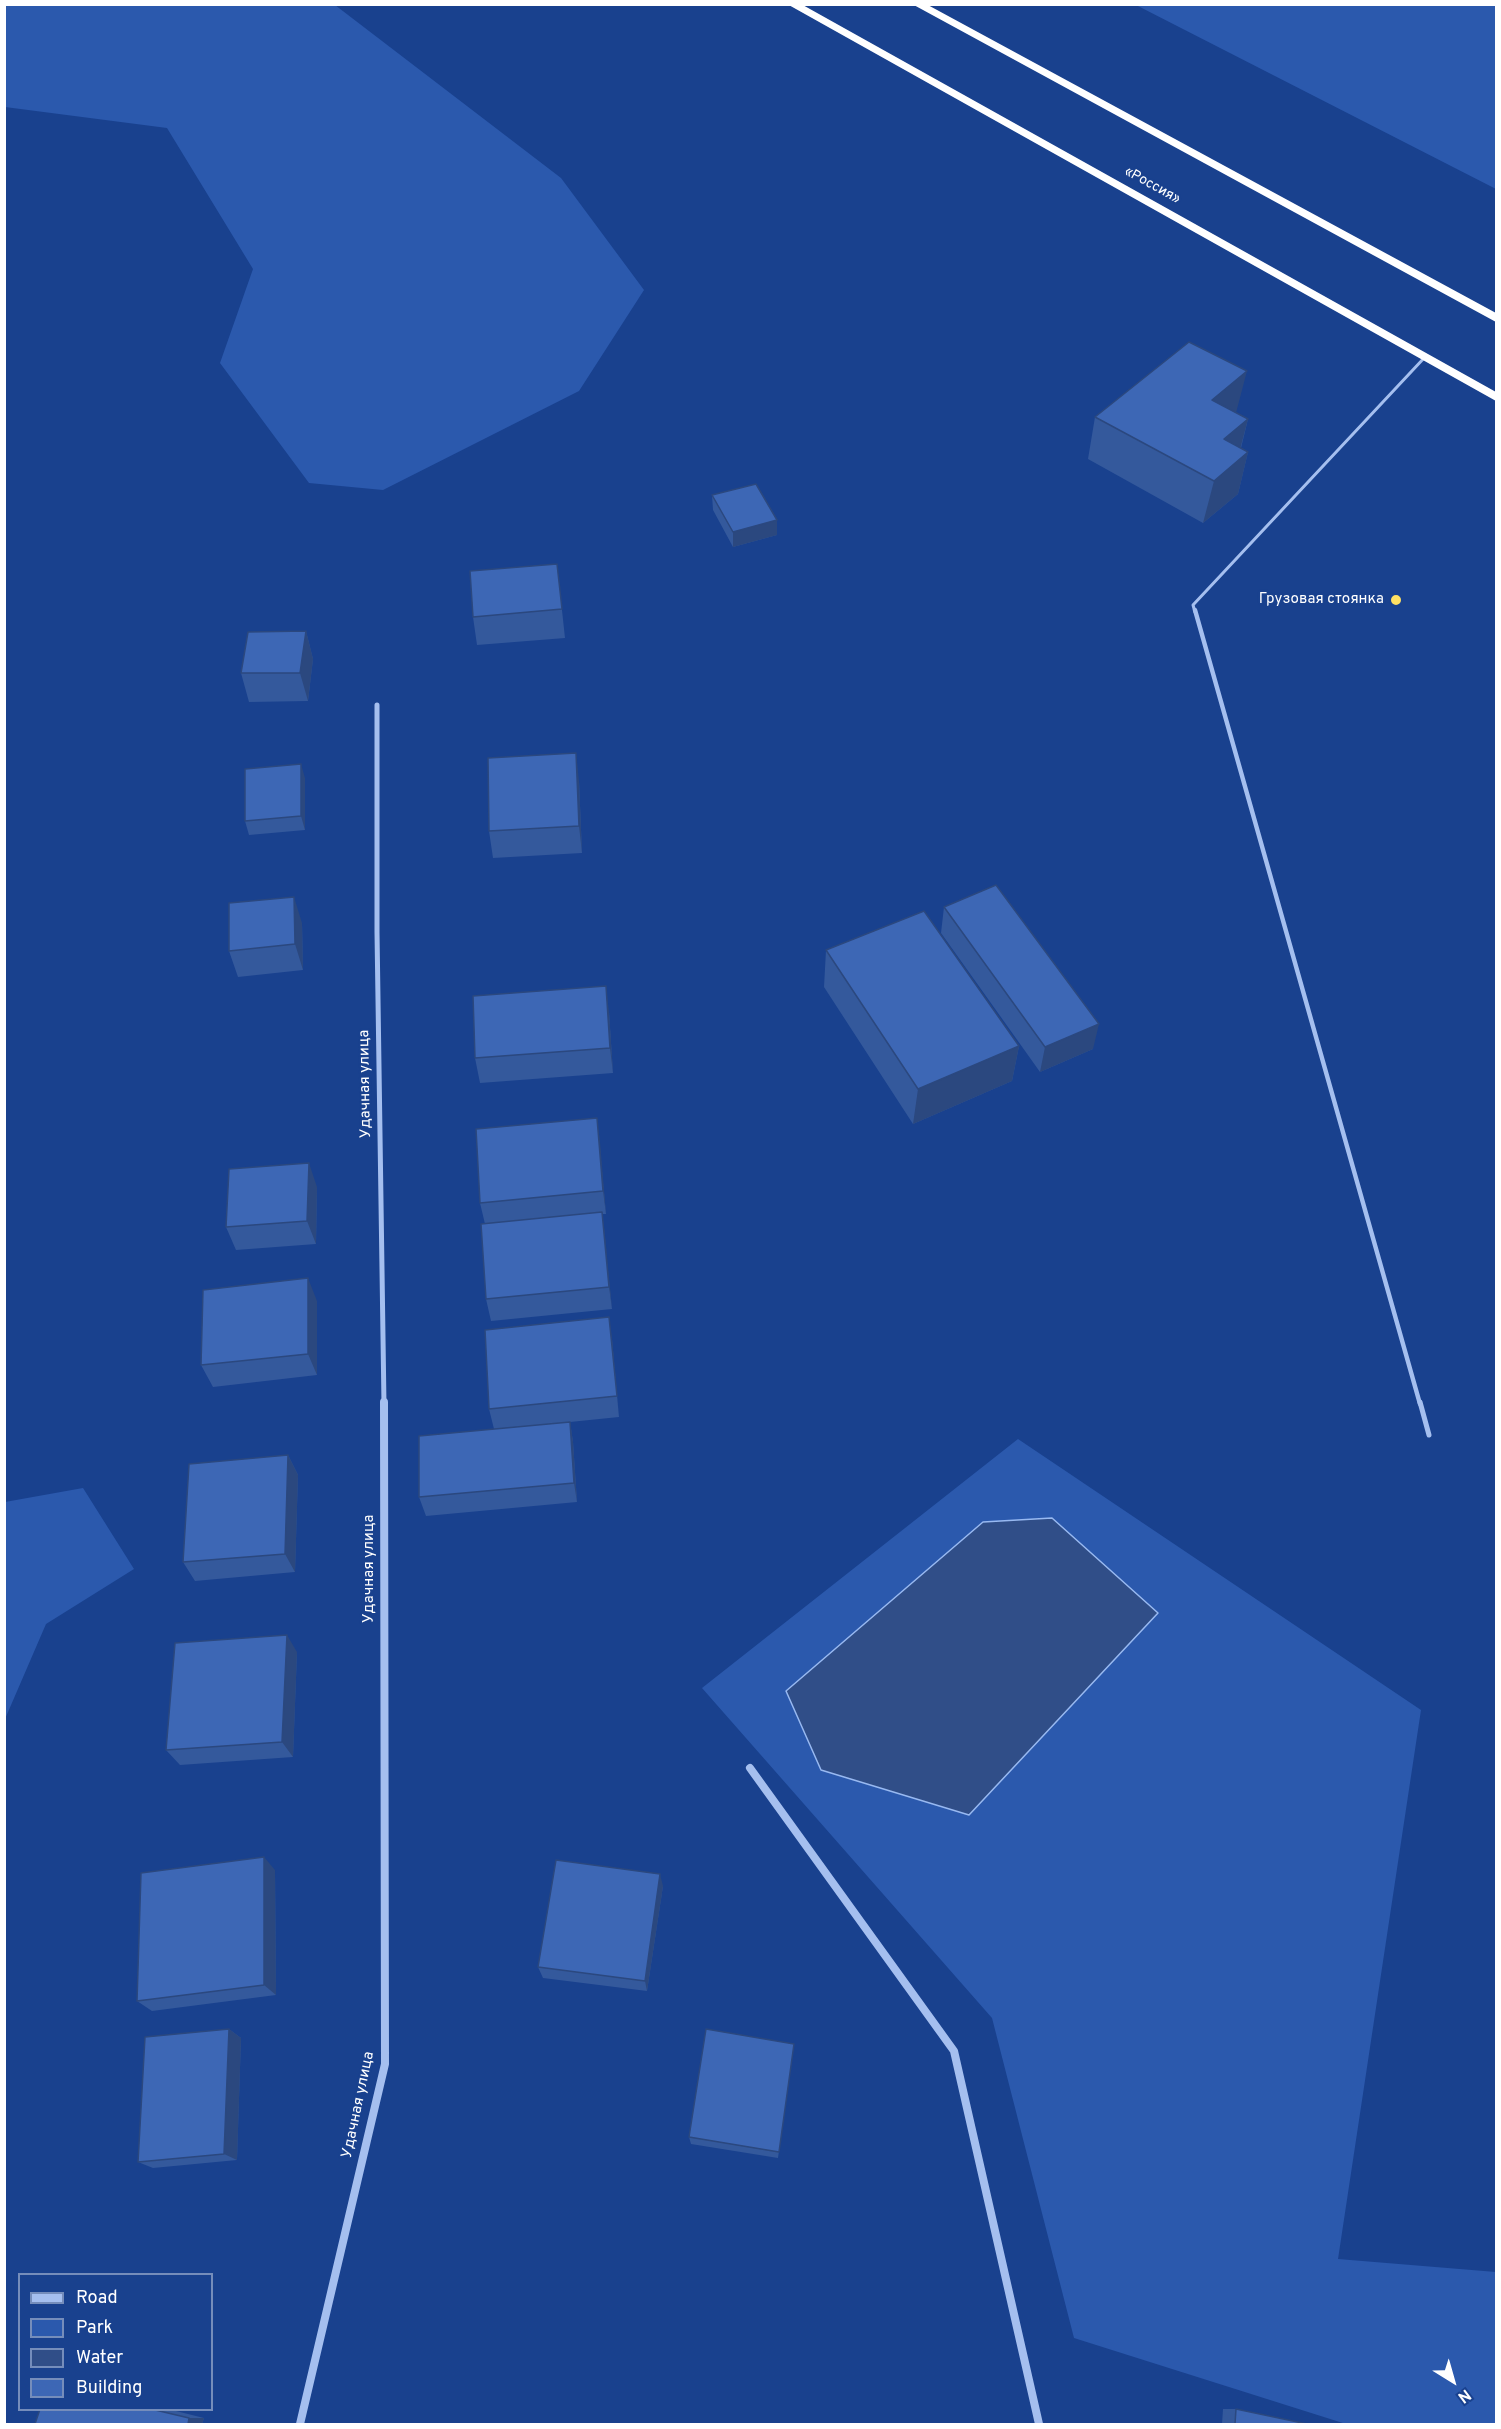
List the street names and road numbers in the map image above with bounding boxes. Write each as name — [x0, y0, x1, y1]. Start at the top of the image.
street label: «Россия» — [1121, 164, 1183, 208]
street label: Удачная улица — [356, 1030, 376, 1138]
street label: Удачная улица — [361, 1515, 379, 1623]
street label: Удачная улица — [339, 2050, 379, 2160]

